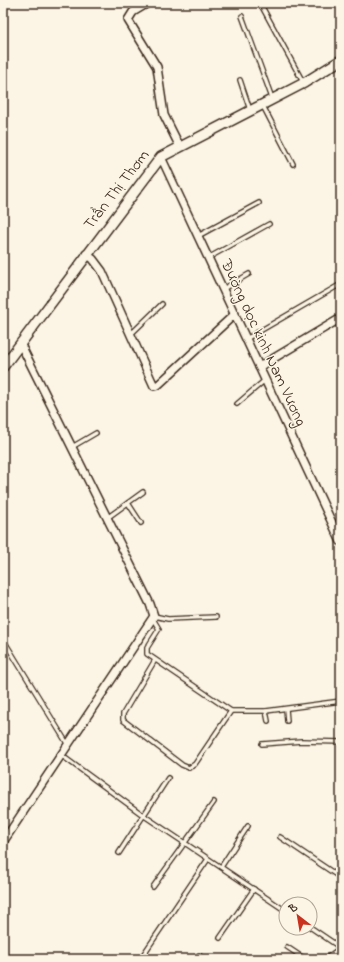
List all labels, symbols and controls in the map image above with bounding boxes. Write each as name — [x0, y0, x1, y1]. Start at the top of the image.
street label: Trần Thị Thơm — [78, 145, 156, 235]
street label: Đường dọc kinh Nam Vương — [213, 255, 312, 431]
north arrow — [278, 896, 318, 936]
text: B — [285, 899, 301, 918]

